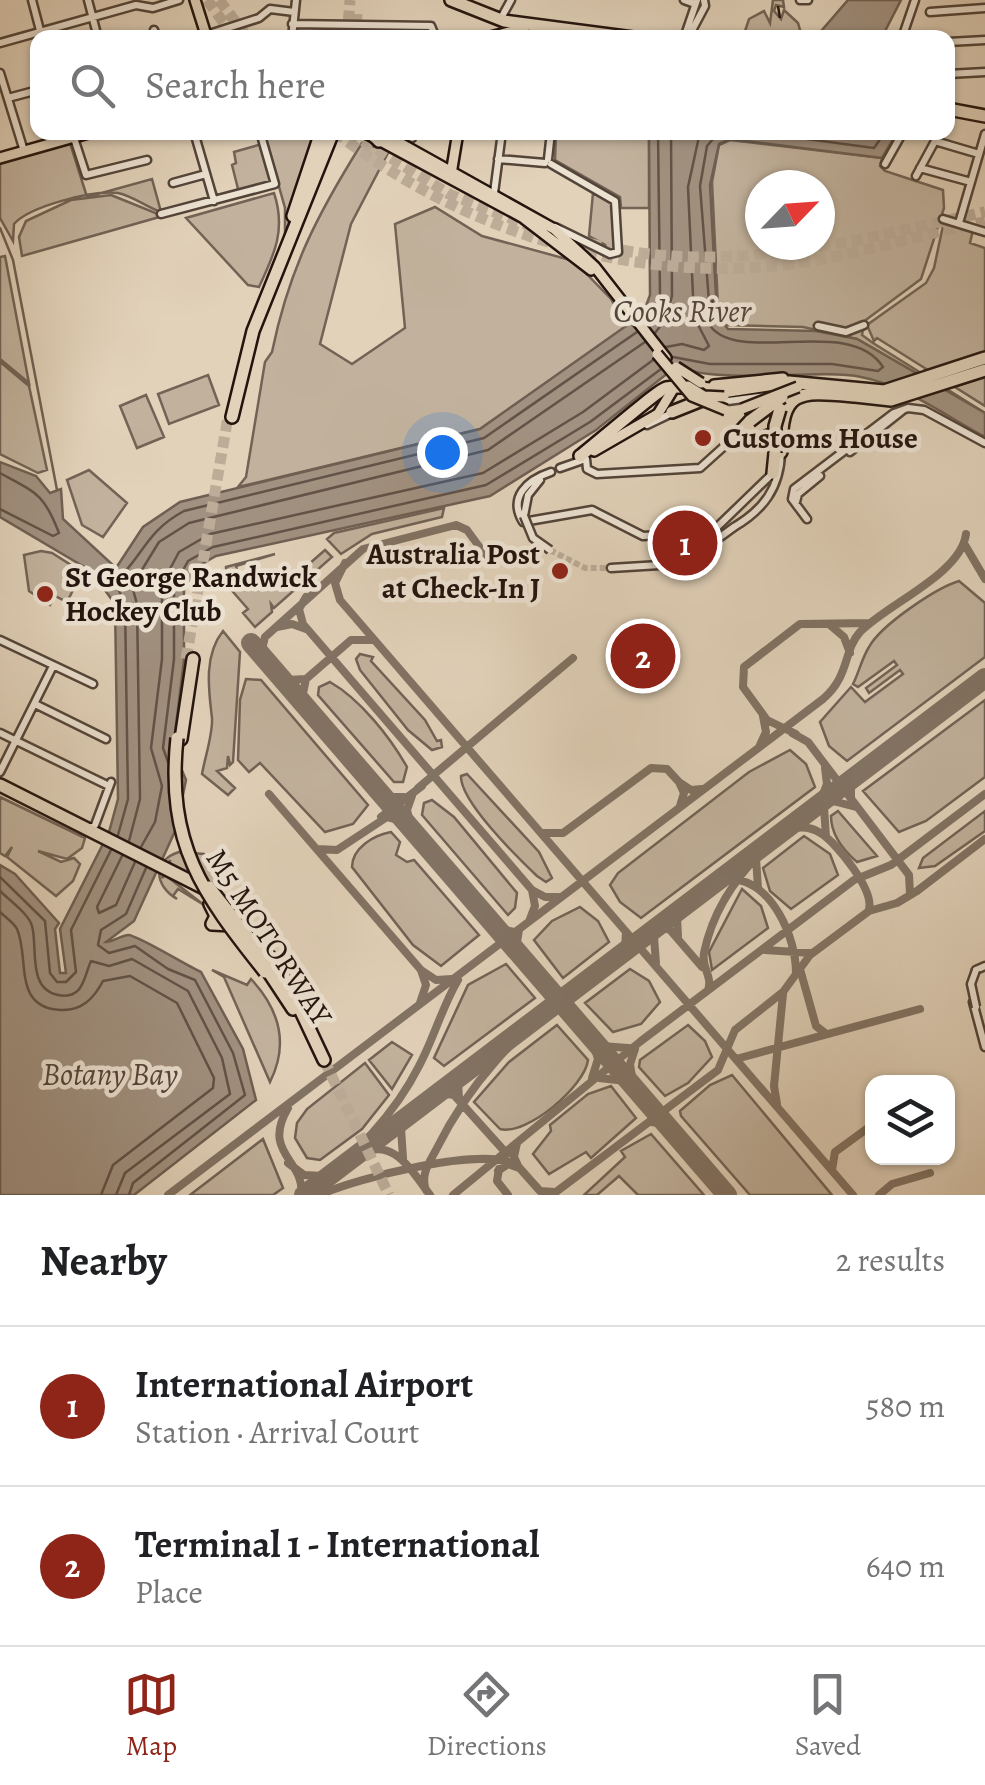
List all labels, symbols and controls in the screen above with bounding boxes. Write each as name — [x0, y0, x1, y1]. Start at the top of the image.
search box — [30, 30, 955, 140]
icon: search — [65, 58, 120, 113]
text: Search here — [145, 59, 326, 111]
north arrow — [745, 170, 835, 260]
water label: Cooks River — [613, 289, 752, 333]
place label: Customs House — [723, 418, 918, 458]
your location — [417, 427, 468, 478]
marker: Customs House — [692, 427, 714, 449]
pin: 1 — [652, 506, 718, 580]
place label: Australia Post at Check-In J — [365, 534, 540, 608]
place label: St George Randwick Hockey Club — [65, 557, 317, 631]
marker: Australia Post at Check-In J — [549, 560, 571, 582]
marker: St George Randwick Hockey Club — [34, 583, 56, 605]
pin: 2 — [610, 618, 676, 694]
street label: M5 MOTORWAY — [197, 841, 342, 1034]
water label: Botany Bay — [42, 1052, 178, 1096]
map controls — [865, 1075, 955, 1165]
button: layers — [865, 1075, 955, 1165]
text: Nearby — [40, 1232, 167, 1289]
text: 2 results — [836, 1238, 945, 1282]
text: International Airport — [135, 1358, 473, 1410]
text: 1 — [67, 1384, 78, 1428]
text: 580 m — [866, 1384, 945, 1428]
text: Station · Arrival Court — [135, 1410, 419, 1454]
text: Terminal 1 - International — [135, 1518, 540, 1570]
text: 2 — [65, 1544, 80, 1588]
text: 640 m — [866, 1544, 945, 1588]
text: Place — [135, 1570, 203, 1614]
tab: Map — [124, 1667, 179, 1765]
tab: Directions — [427, 1667, 547, 1765]
tab: Saved — [795, 1667, 861, 1765]

